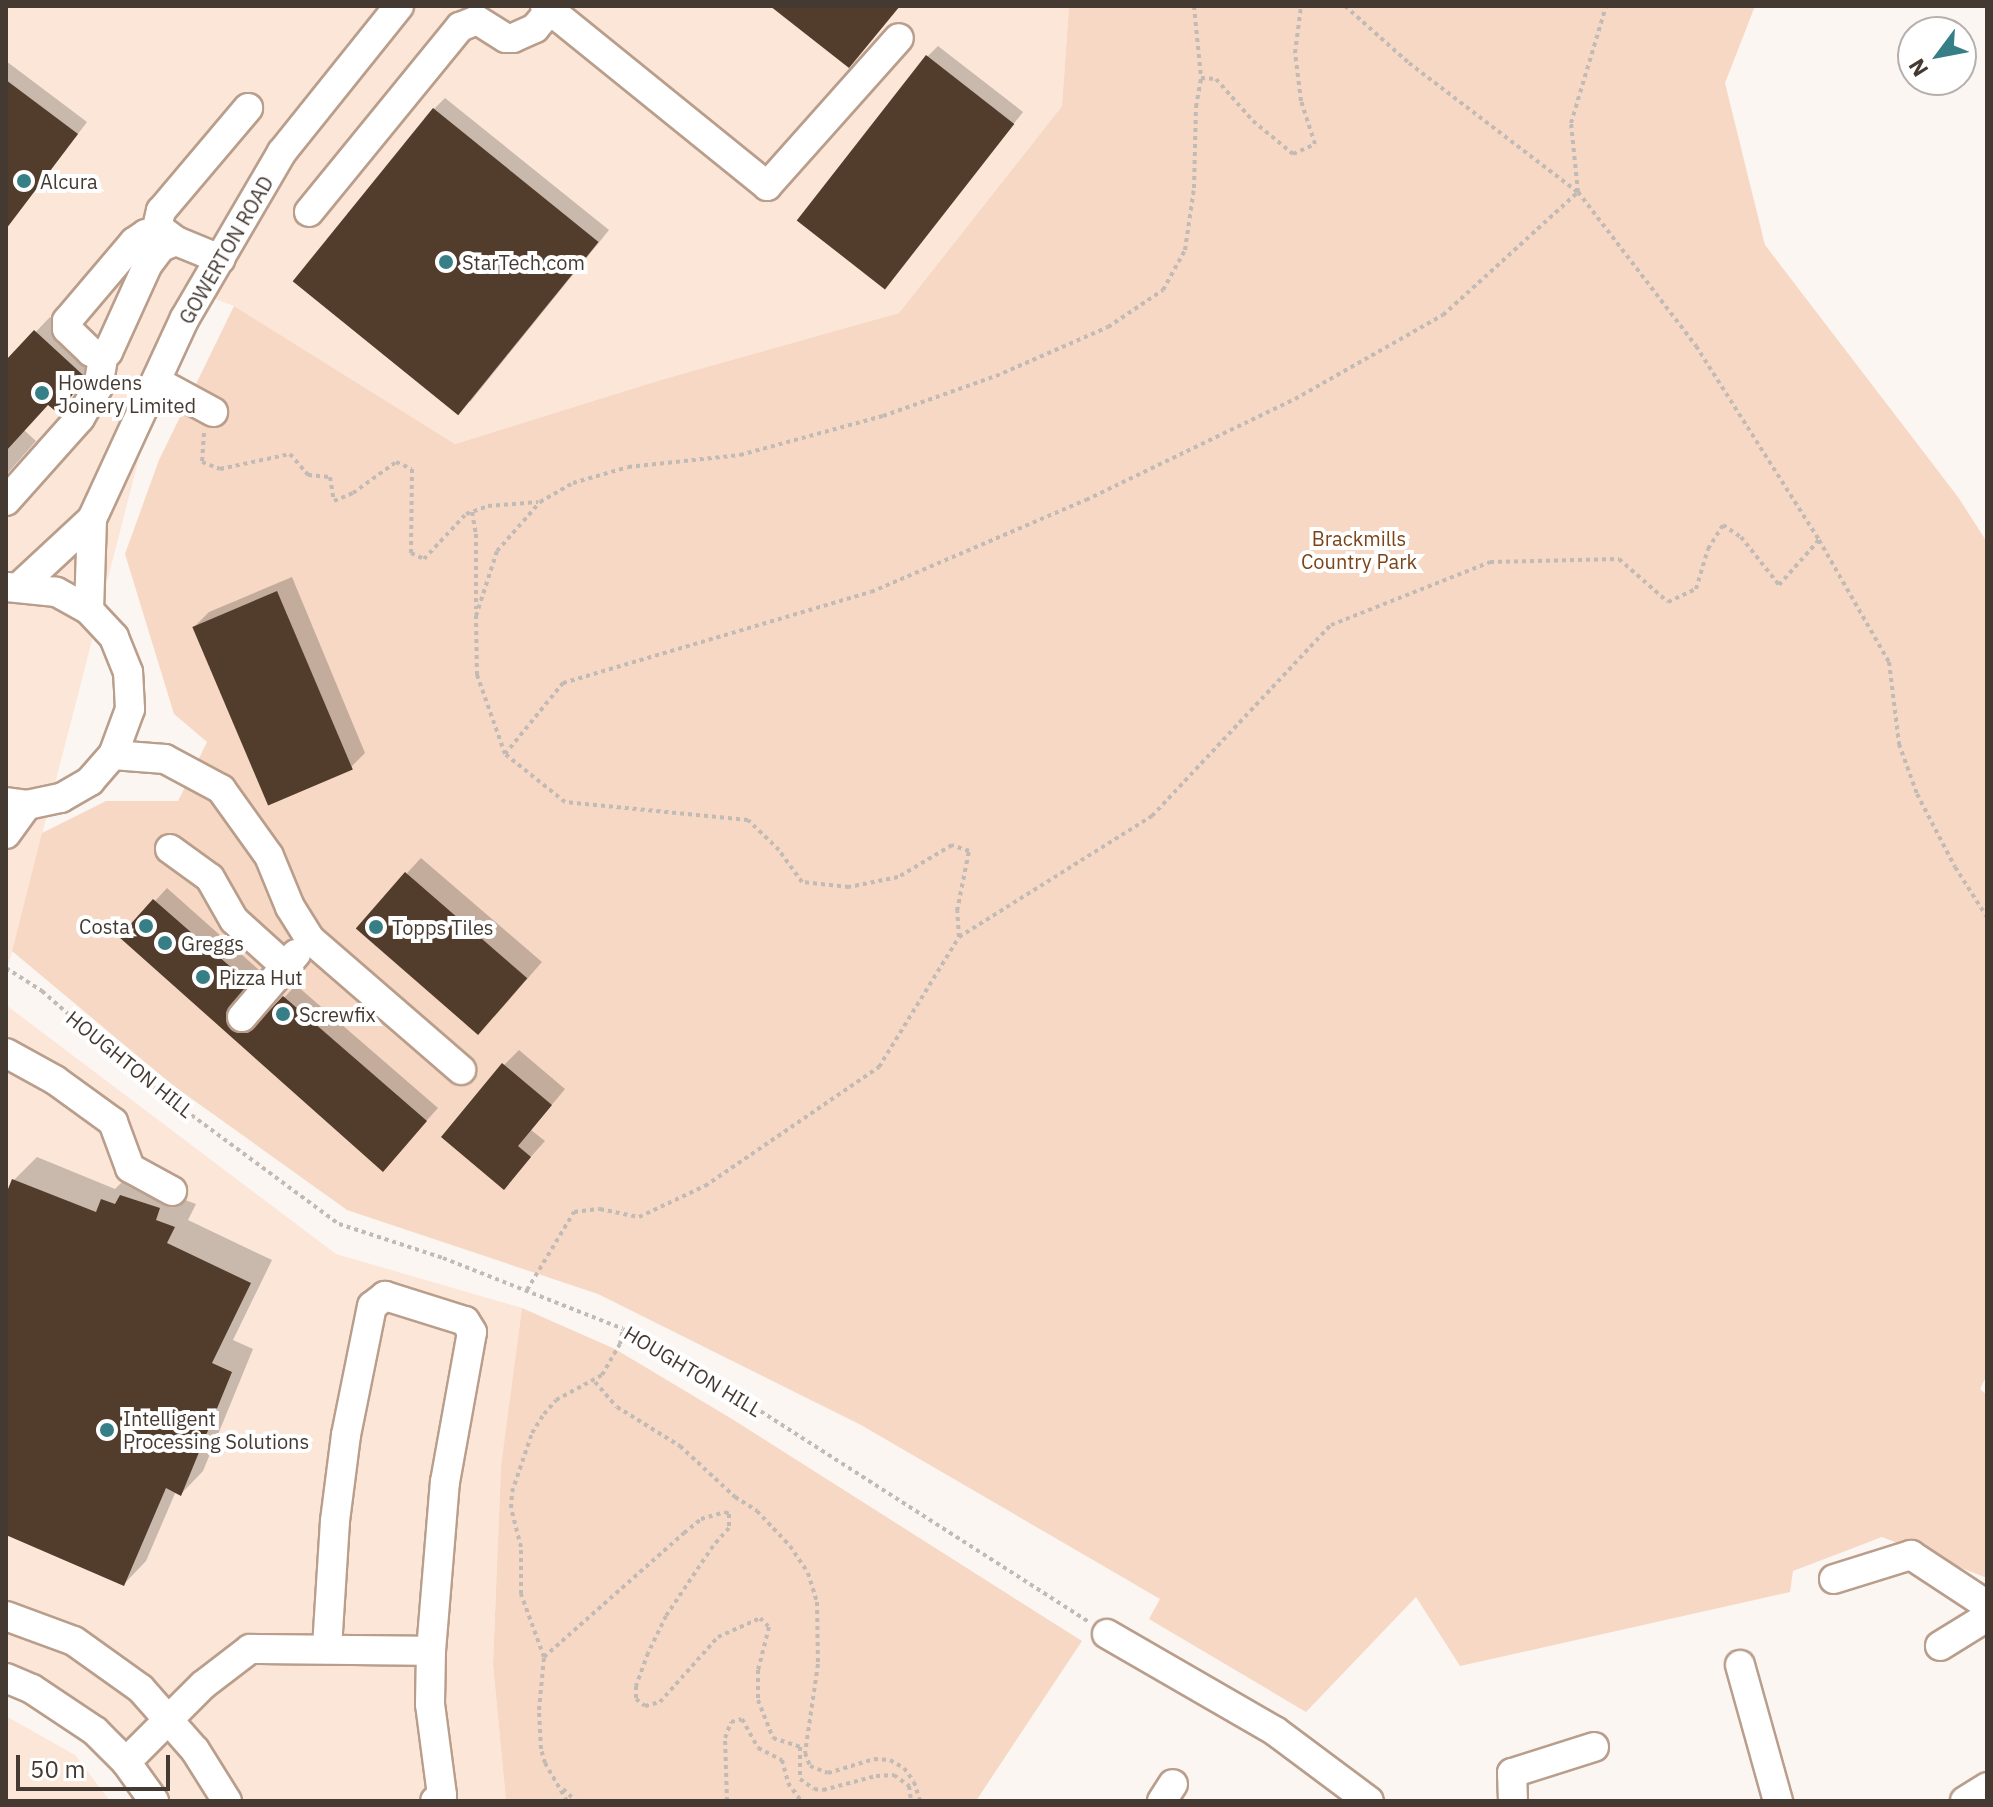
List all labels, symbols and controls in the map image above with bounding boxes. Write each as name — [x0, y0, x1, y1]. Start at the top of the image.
north arrow — [1897, 16, 1977, 96]
text: N — [1901, 53, 1934, 82]
place label: Alcura — [40, 169, 98, 193]
marker: Alcura — [15, 172, 33, 190]
street label: GOWERTON ROAD — [174, 172, 278, 328]
place label: StarTech.com — [462, 250, 585, 274]
marker: StarTech.com — [437, 253, 455, 271]
place label: Howdens Joinery Limited — [58, 370, 196, 417]
marker: Howdens Joinery Limited — [33, 384, 51, 402]
park label: Brackmills Country Park — [1301, 527, 1417, 574]
place label: Costa — [79, 914, 130, 938]
place label: Topps Tiles — [392, 915, 494, 939]
marker: Costa — [137, 917, 155, 935]
marker: Topps Tiles — [367, 918, 385, 936]
place label: Greggs — [181, 931, 244, 955]
marker: Greggs — [156, 934, 174, 952]
place label: Pizza Hut — [219, 965, 303, 989]
marker: Pizza Hut — [194, 968, 212, 986]
place label: Screwfix — [299, 1002, 376, 1026]
marker: Screwfix — [274, 1005, 292, 1023]
street label: HOUGHTON HILL — [62, 1006, 198, 1122]
street label: HOUGHTON HILL — [620, 1321, 766, 1421]
place label: Intelligent Processing Solutions — [123, 1406, 309, 1453]
marker: Intelligent Processing Solutions — [98, 1421, 116, 1439]
scale bar — [20, 1739, 174, 1789]
text: 50 m — [30, 1753, 85, 1785]

